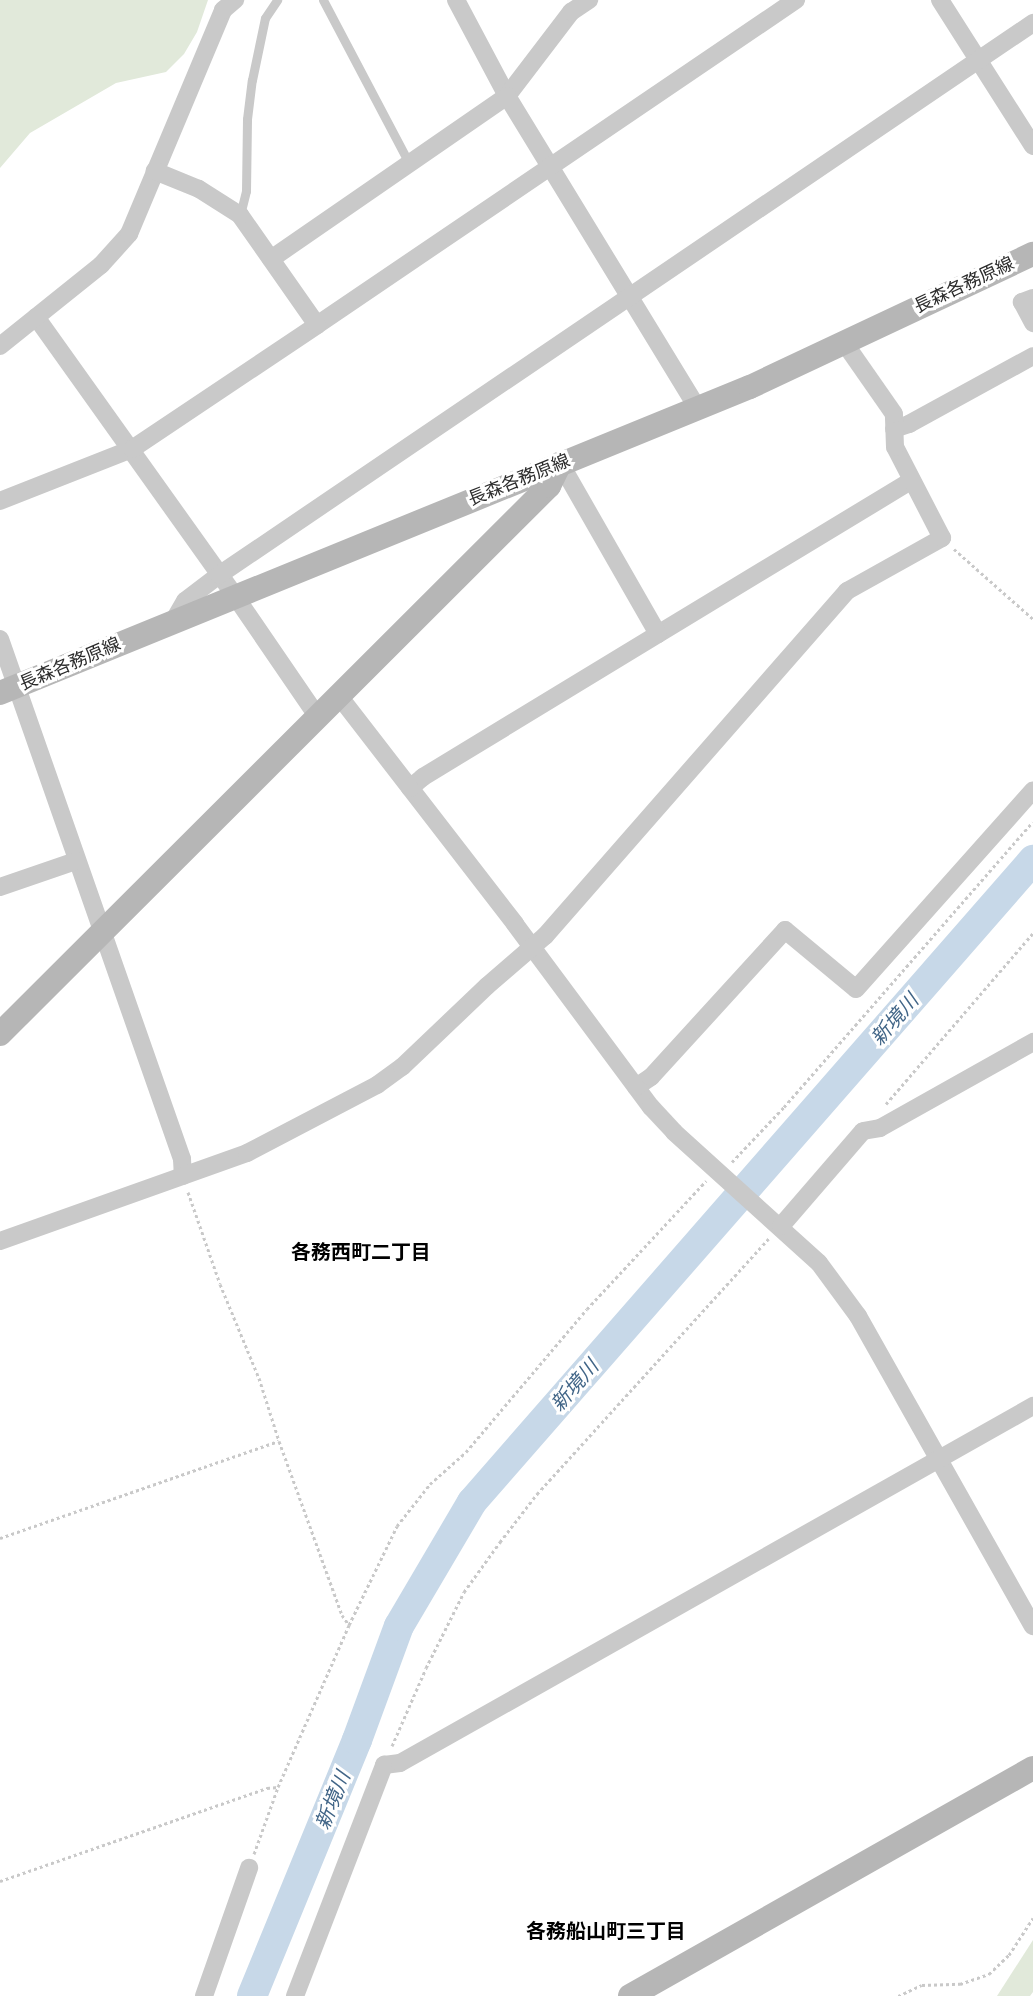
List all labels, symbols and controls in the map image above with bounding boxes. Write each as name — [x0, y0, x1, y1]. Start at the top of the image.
street label: 長森各務原線 — [910, 252, 1018, 318]
street label: 長森各務原線 — [465, 450, 573, 510]
street label: 長森各務原線 — [16, 633, 124, 695]
water label: 新境川 — [865, 988, 923, 1050]
district label: 各務西町二丁目 — [291, 1239, 431, 1263]
water label: 新境川 — [545, 1354, 603, 1416]
water label: 新境川 — [310, 1768, 354, 1832]
district label: 各務船山町三丁目 — [526, 1918, 686, 1942]

